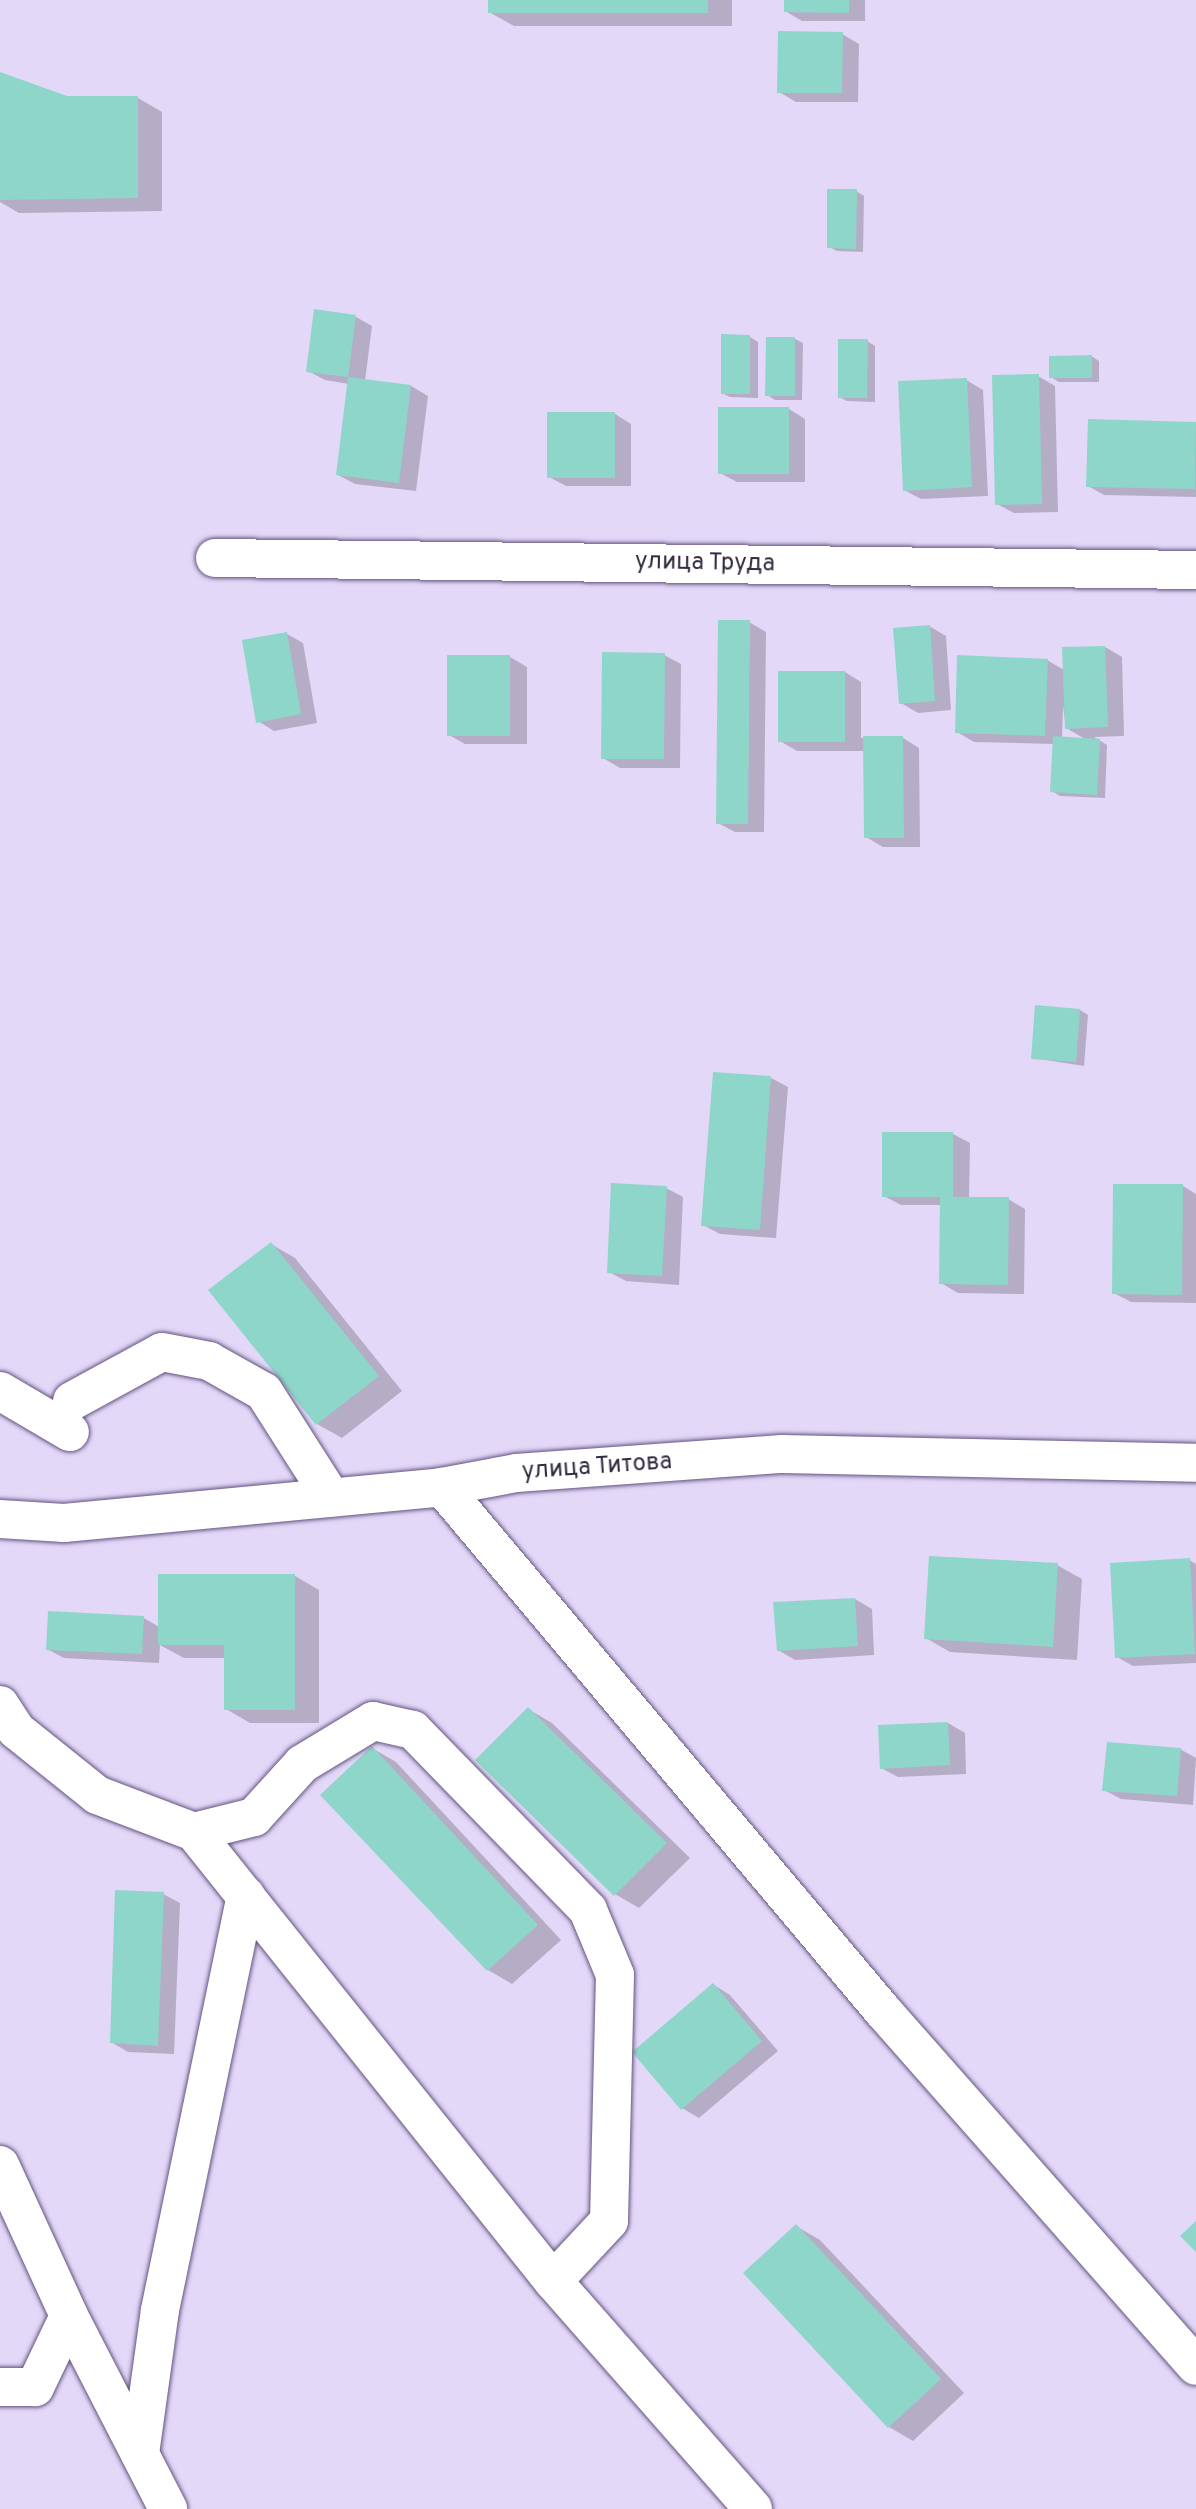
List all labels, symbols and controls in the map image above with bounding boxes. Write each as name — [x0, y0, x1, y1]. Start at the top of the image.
street label: улица Труда — [634, 548, 776, 580]
street label: улица Титова — [520, 1448, 674, 1488]

